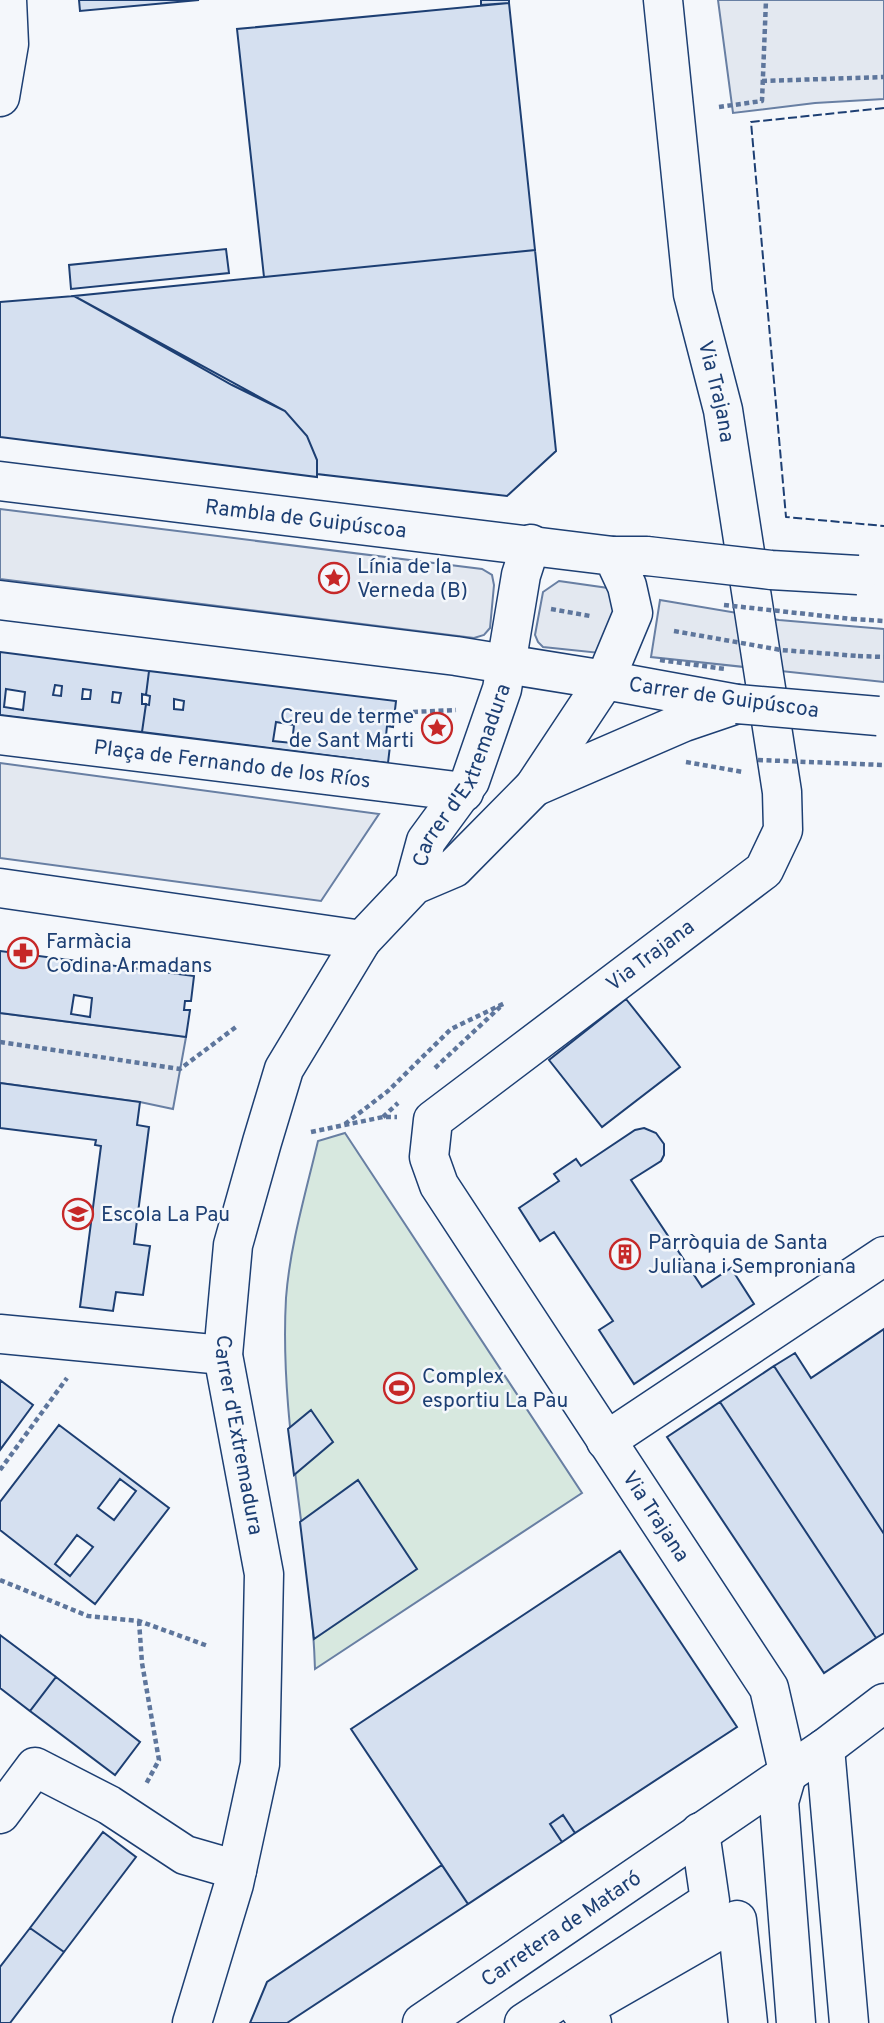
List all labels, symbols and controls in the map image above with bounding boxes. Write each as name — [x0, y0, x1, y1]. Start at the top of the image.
street label: Via Trajana — [691, 338, 740, 444]
street label: Rambla de Guipúscoa — [203, 494, 408, 546]
place label: Línia de la Verneda (B) — [357, 554, 468, 605]
place icon: Línia de la Verneda (B) — [317, 561, 351, 595]
street label: Carrer de Guipúscoa — [627, 672, 821, 725]
street label: Carrer d'Extremadura — [408, 680, 518, 870]
place label: Creu de terme de Sant Marti — [280, 704, 414, 755]
place icon: Creu de terme de Sant Marti — [420, 711, 454, 745]
street label: Plaça de Fernando de los Ríos — [92, 735, 372, 795]
street label: Via Trajana — [601, 914, 700, 998]
place label: Farmàcia Codina Armadans — [46, 929, 212, 980]
pharmacy icon: Farmàcia Codina Armadans — [6, 936, 40, 970]
school or university icon: Escola La Pau — [61, 1197, 95, 1231]
place label: Escola La Pau — [101, 1202, 230, 1229]
place label: Parròquia de Santa Juliana i Semproniana — [648, 1230, 856, 1281]
building icon: Parròquia de Santa Juliana i Semproniana — [608, 1237, 642, 1271]
street label: Carrer d'Extremadura — [208, 1333, 268, 1537]
place label: Complex esportiu La Pau — [422, 1364, 568, 1415]
sports icon: Complex esportiu La Pau — [382, 1371, 416, 1405]
street label: Via Trajana — [615, 1466, 695, 1568]
street label: Carretera de Mataró — [476, 1865, 647, 1994]

